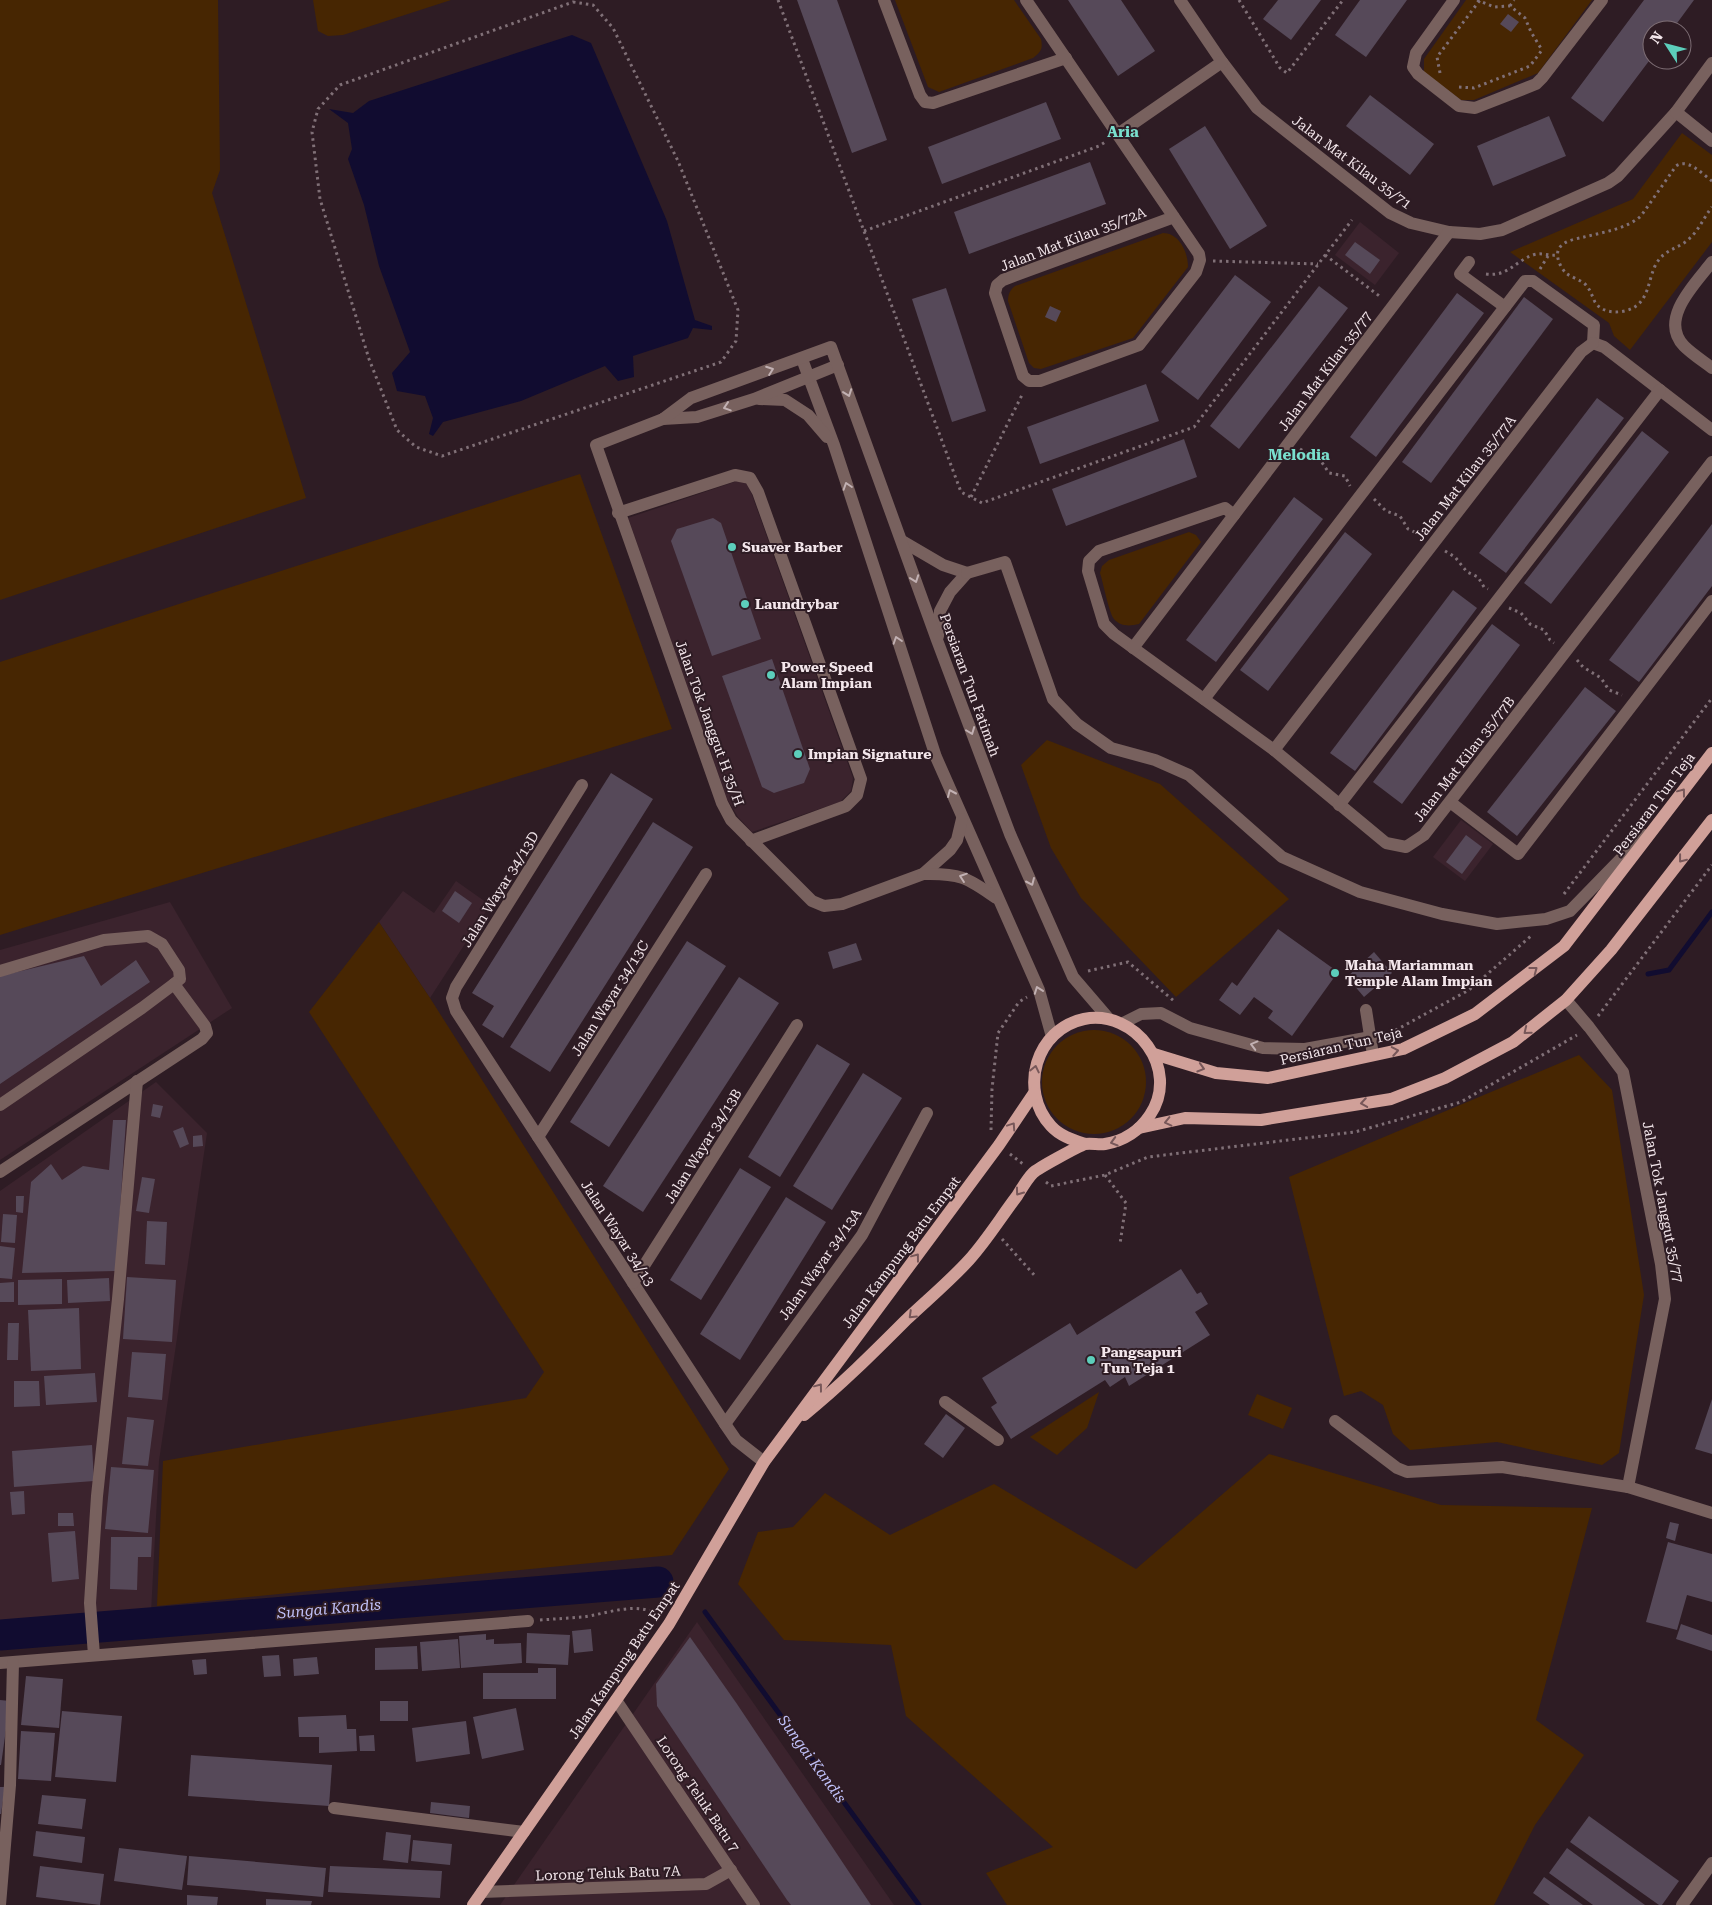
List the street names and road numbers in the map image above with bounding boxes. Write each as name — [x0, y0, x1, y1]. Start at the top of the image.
street label: Jalan Mat Kilau 35/71 — [1289, 112, 1415, 212]
street label: Jalan Mat Kilau 35/72A — [998, 204, 1148, 274]
street label: Jalan Mat Kilau 35/77 — [1275, 308, 1375, 434]
street label: Jalan Mat Kilau 35/77A — [1411, 412, 1519, 544]
street label: Persiaran Tun Fatimah — [937, 611, 1003, 759]
street label: Jalan Tok Janggut H 35/H — [672, 638, 748, 808]
street label: Jalan Mat Kilau 35/77B — [1410, 693, 1518, 825]
street label: Persiaran Tun Teja — [1610, 749, 1698, 859]
street label: Jalan Wayar 34/13D — [458, 828, 542, 950]
street label: Jalan Wayar 34/13C — [568, 938, 652, 1058]
street label: Persiaran Tun Teja — [1278, 1024, 1404, 1068]
street label: Jalan Wayar 34/13B — [661, 1086, 745, 1206]
street label: Jalan Tok Janggut 35/77 — [1639, 1120, 1687, 1284]
street label: Jalan Kampung Batu Empat — [839, 1173, 963, 1331]
street label: Jalan Wayar 34/13 — [578, 1177, 658, 1289]
street label: Jalan Wayar 34/13A — [775, 1205, 865, 1323]
street label: Jalan Kampung Batu Empat — [565, 1578, 683, 1742]
street label: Lorong Teluk Batu 7 — [653, 1733, 743, 1855]
street label: Lorong Teluk Batu 7A — [535, 1862, 681, 1884]

